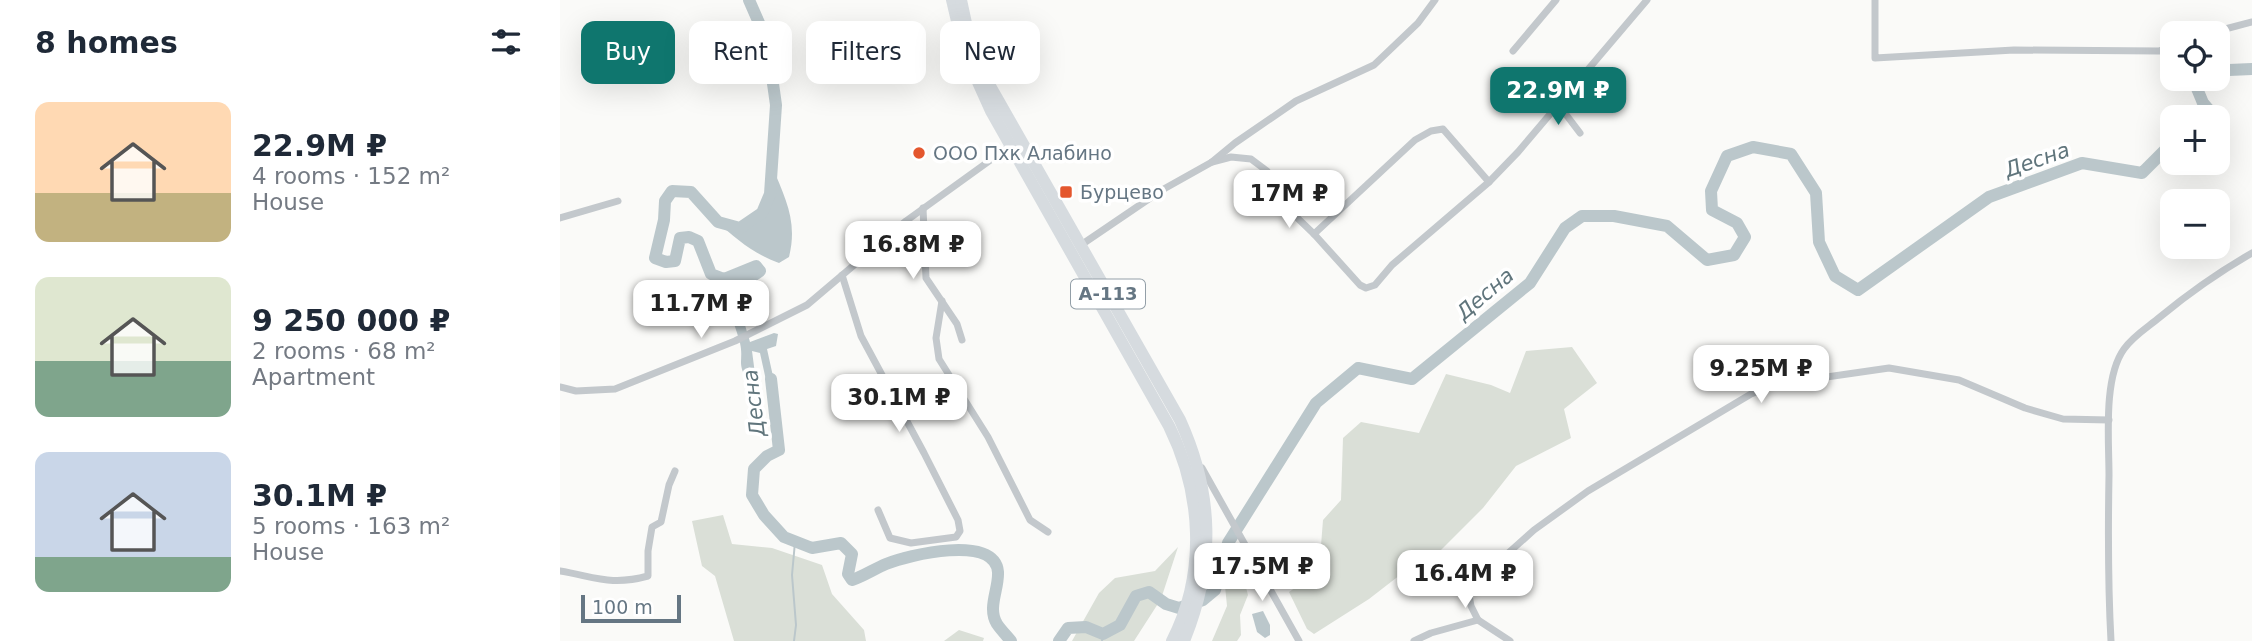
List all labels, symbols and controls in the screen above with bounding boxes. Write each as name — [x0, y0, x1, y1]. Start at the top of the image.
chip: Buy — [581, 21, 675, 84]
chip: Rent — [689, 21, 792, 84]
chip: Filters — [806, 21, 926, 84]
chip: New — [940, 21, 1040, 84]
map controls — [2160, 21, 2230, 259]
button: locate — [2160, 21, 2230, 91]
icon: filters — [487, 23, 525, 61]
text: 8 homes — [35, 25, 178, 60]
pin: 22.9M ₽ — [1493, 68, 1623, 127]
text: 22.9M ₽ — [1506, 77, 1610, 103]
button: + — [2160, 105, 2230, 175]
text: 22.9M ₽ — [252, 128, 387, 163]
icon: home — [91, 130, 175, 214]
water label: Десна — [2000, 138, 2073, 183]
place label: ООО Пхк Алабино — [933, 142, 1112, 164]
marker: ООО Пхк Алабино — [911, 145, 927, 161]
text: 4 rooms · 152 m² — [252, 163, 450, 189]
pin: 17M ₽ — [1240, 170, 1338, 230]
text: 17M ₽ — [1250, 180, 1328, 206]
place label: Бурцево — [1080, 181, 1164, 203]
marker: Бурцево — [1058, 184, 1074, 200]
text: House — [252, 189, 324, 215]
button: − — [2160, 189, 2230, 259]
pin: 16.8M ₽ — [848, 222, 978, 281]
text: 16.8M ₽ — [861, 231, 965, 257]
water label: Десна — [1451, 263, 1519, 326]
pin: 11.7M ₽ — [636, 280, 766, 340]
road number: А-113 — [1071, 280, 1145, 308]
text: 11.7M ₽ — [649, 290, 753, 316]
text: 9 250 000 ₽ — [252, 303, 450, 338]
icon: home — [91, 305, 175, 389]
text: 2 rooms · 68 m² — [252, 338, 436, 364]
pin: 9.25M ₽ — [1696, 346, 1826, 405]
text: 9.25M ₽ — [1709, 355, 1813, 381]
text: Apartment — [252, 364, 375, 390]
water label: Десна — [738, 368, 770, 439]
pin: 30.1M ₽ — [834, 374, 964, 434]
text: 30.1M ₽ — [847, 384, 951, 410]
text: 30.1M ₽ — [252, 478, 387, 513]
icon: home — [91, 480, 175, 564]
text: 5 rooms · 163 m² — [252, 513, 450, 539]
text: House — [252, 539, 324, 565]
pin: 17.5M ₽ — [1197, 544, 1327, 603]
pin: 16.4M ₽ — [1400, 550, 1530, 610]
text: 17.5M ₽ — [1210, 553, 1314, 579]
text: 16.4M ₽ — [1413, 560, 1517, 586]
scale bar — [581, 592, 681, 624]
text: 100 m — [592, 596, 653, 618]

